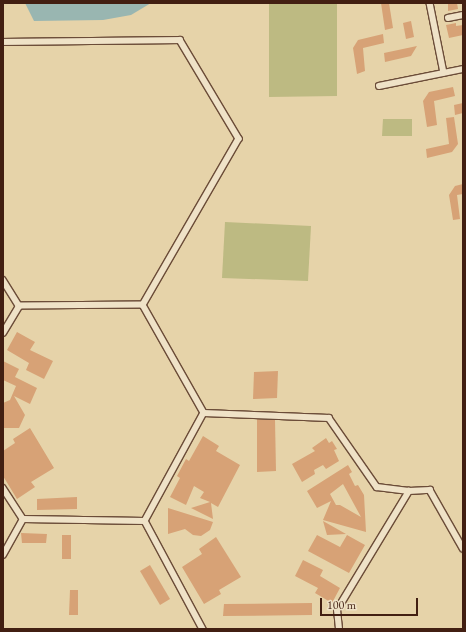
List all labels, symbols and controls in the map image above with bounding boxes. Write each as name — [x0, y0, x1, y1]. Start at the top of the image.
scale bar — [322, 590, 420, 616]
text: 100 m — [327, 597, 356, 613]

